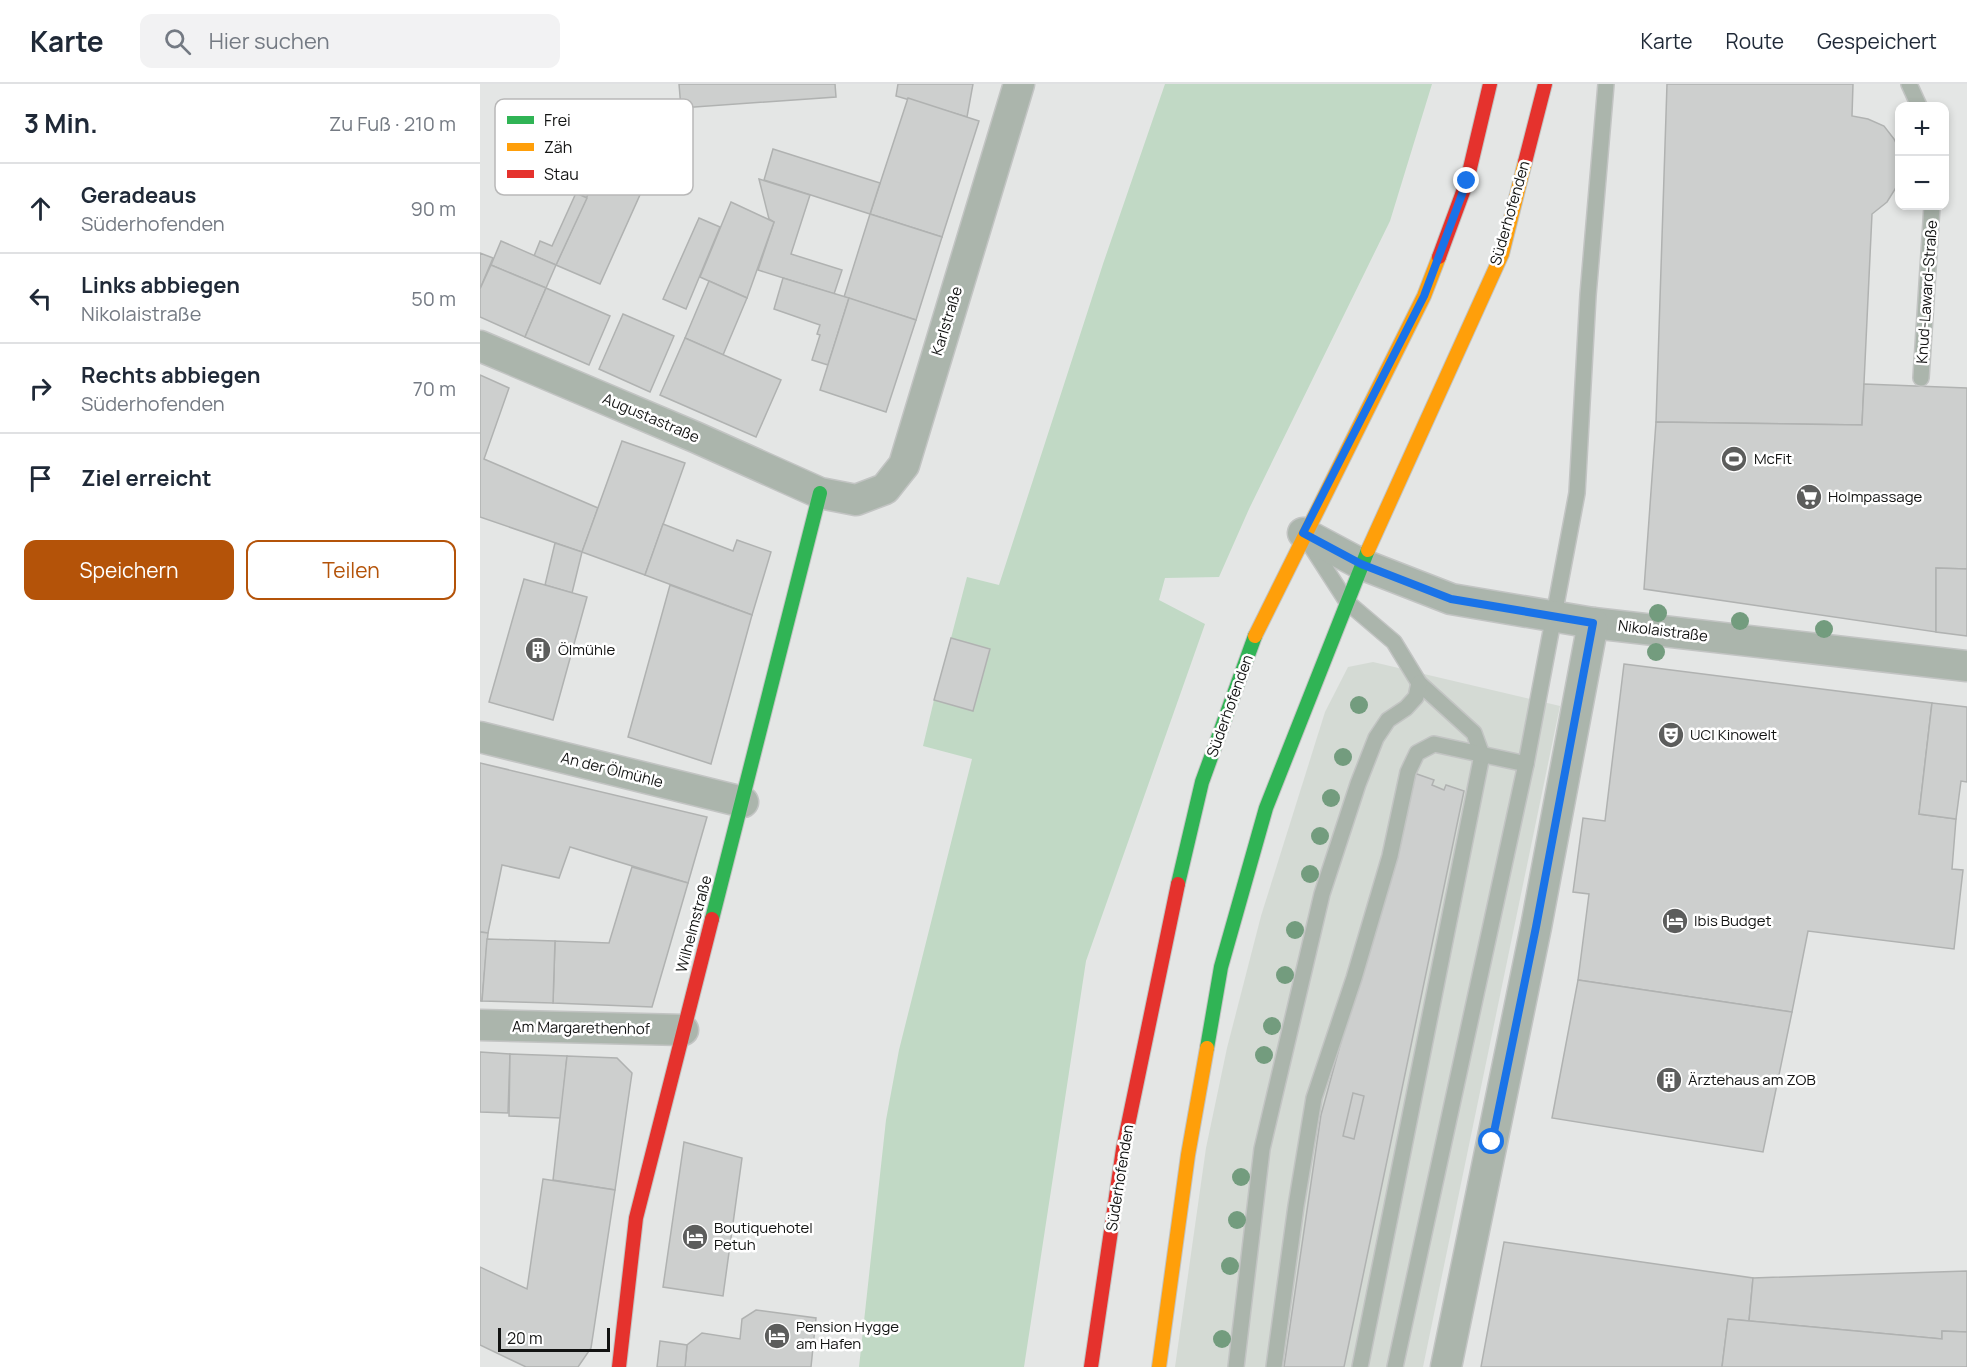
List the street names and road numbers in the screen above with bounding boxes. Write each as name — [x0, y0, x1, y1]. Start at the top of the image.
street label: Süderhofenden — [1485, 158, 1534, 268]
street label: Knud-Laward-Straße — [1911, 219, 1942, 364]
street label: Karlstraße — [926, 284, 967, 358]
street label: Augustastraße — [599, 388, 703, 448]
street label: Nikolaistraße — [1617, 615, 1709, 646]
street label: Süderhofenden — [1201, 652, 1258, 760]
street label: An der Ölmühle — [559, 747, 666, 792]
street label: Wilhelmstraße — [670, 873, 717, 975]
street label: Am Margarethenhof — [512, 1016, 651, 1039]
street label: Süderhofenden — [1101, 1123, 1138, 1233]

